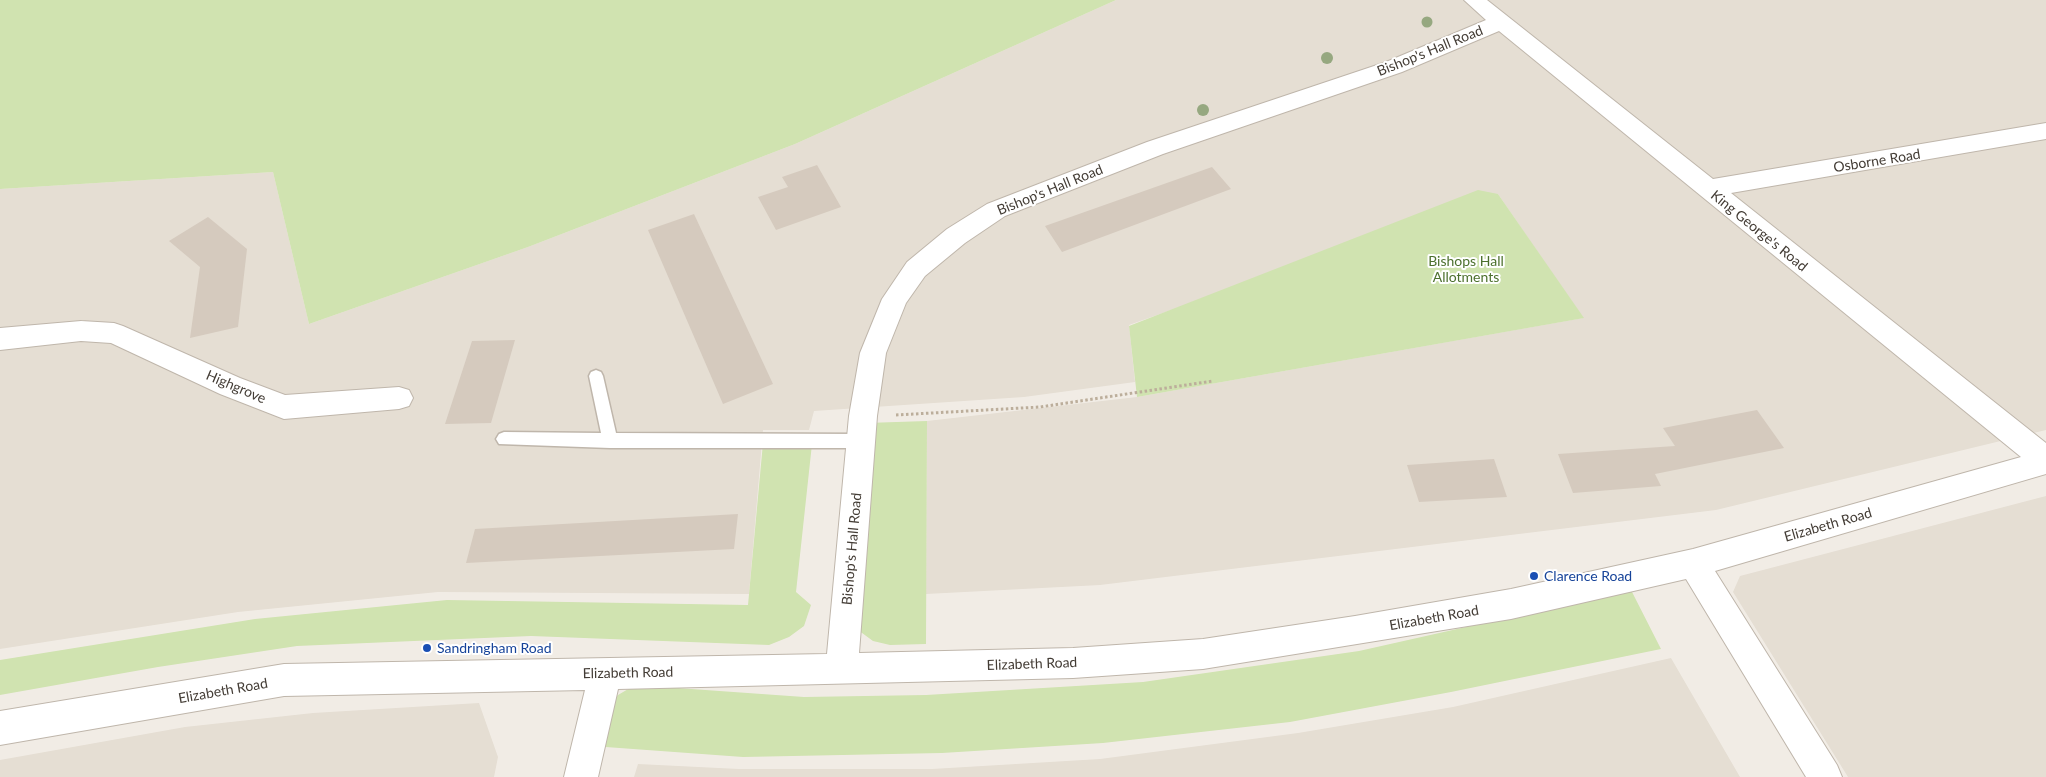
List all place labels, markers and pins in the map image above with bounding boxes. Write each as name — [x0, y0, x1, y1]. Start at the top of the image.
place label: Clarence Road — [1544, 568, 1632, 584]
marker: Clarence Road — [1528, 570, 1540, 582]
place label: Sandringham Road — [437, 640, 552, 656]
marker: Sandringham Road — [421, 642, 433, 654]

